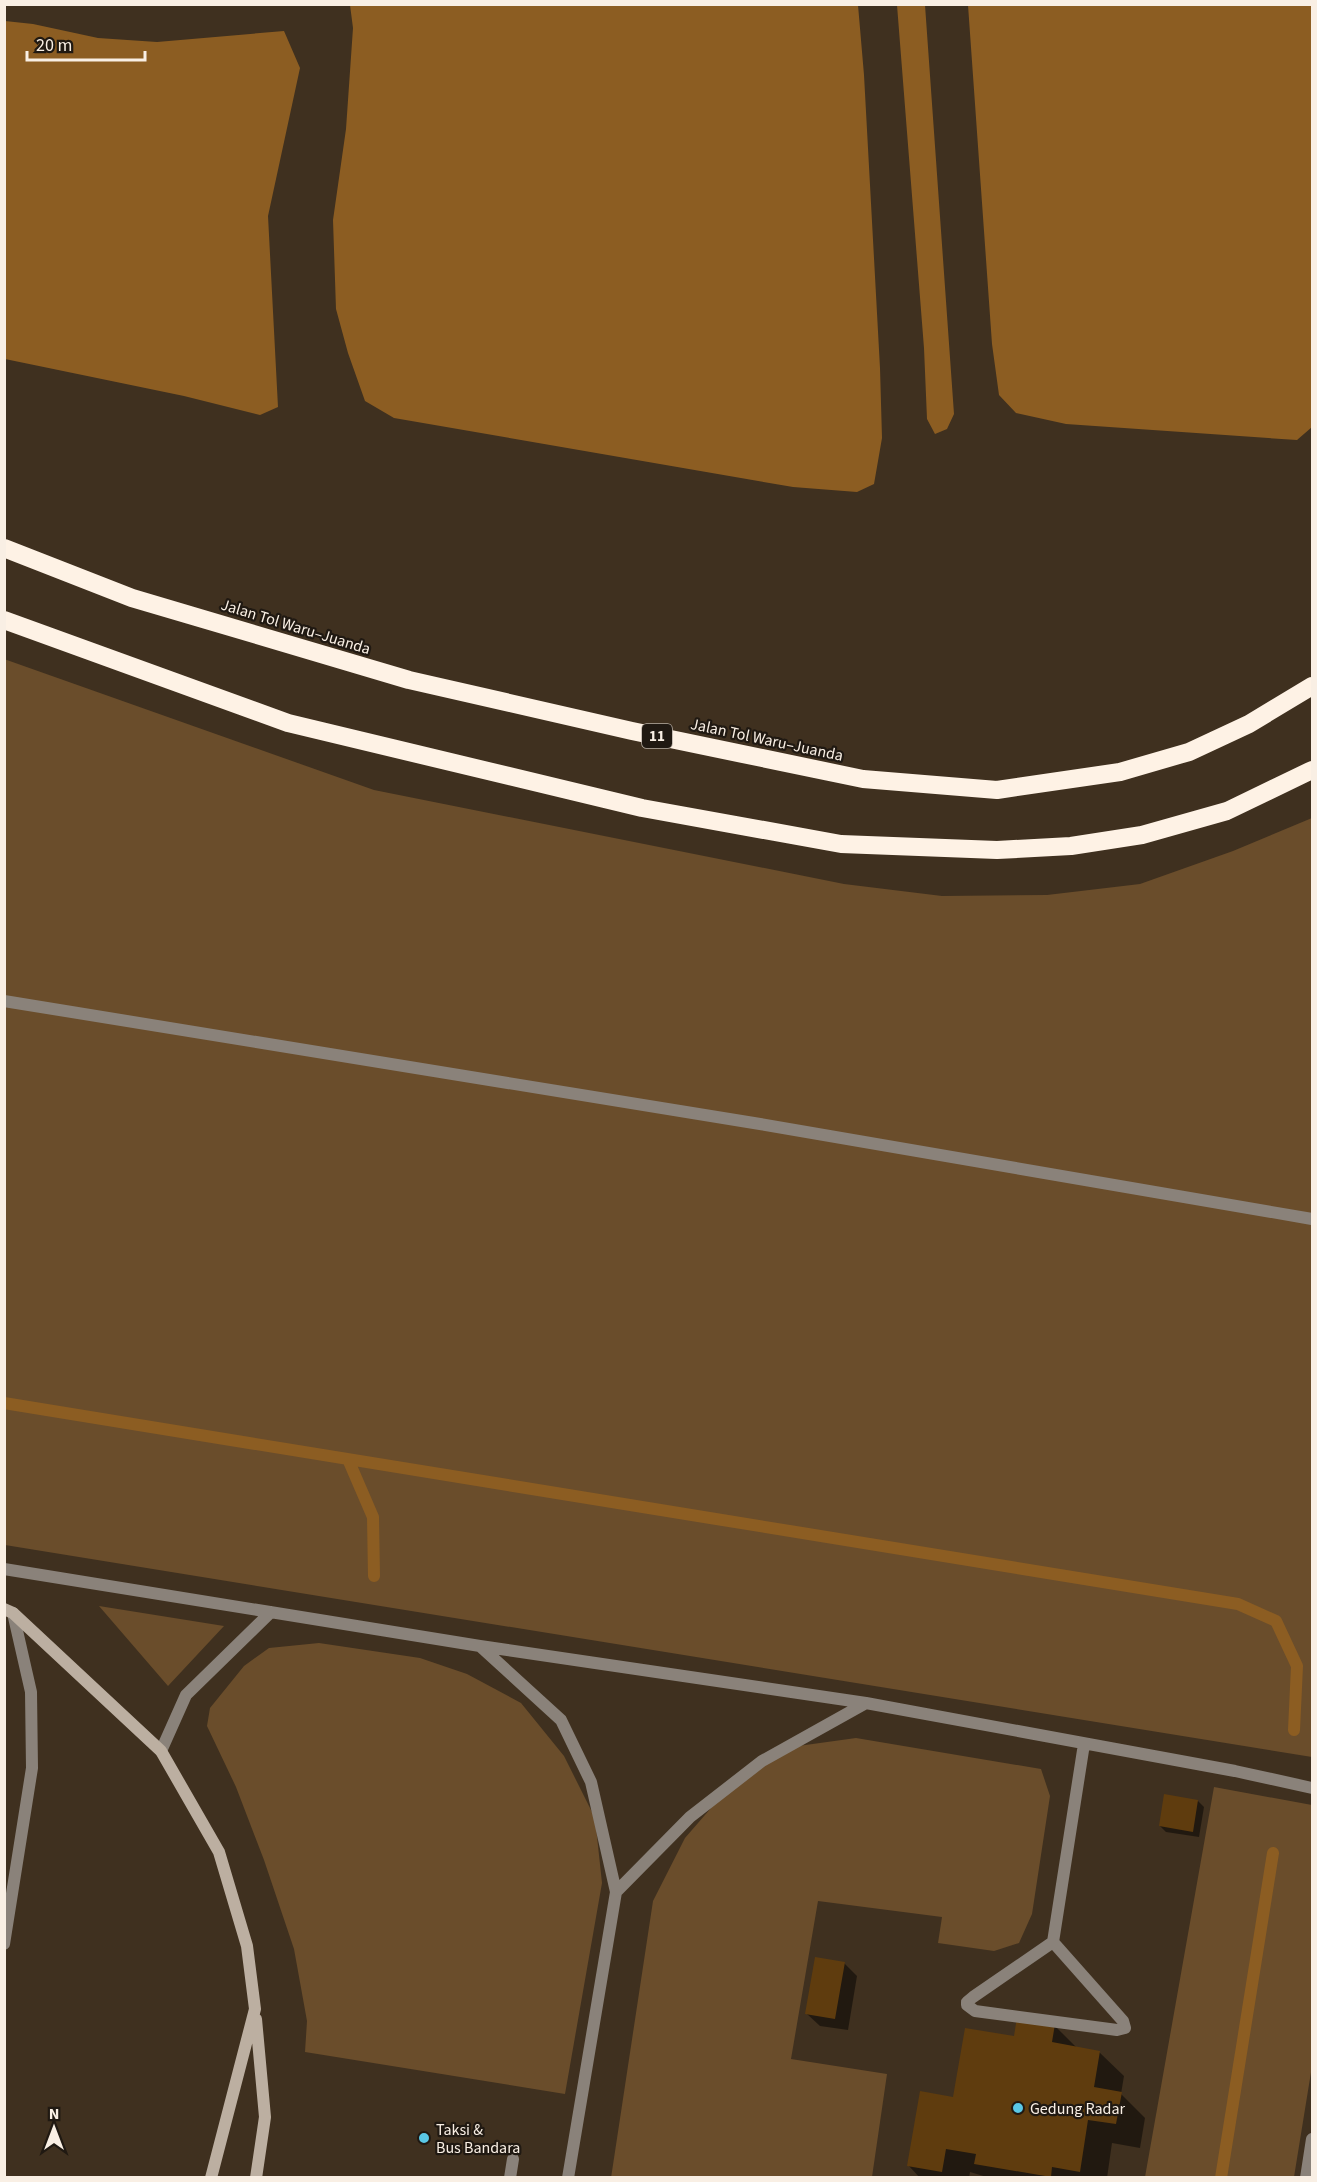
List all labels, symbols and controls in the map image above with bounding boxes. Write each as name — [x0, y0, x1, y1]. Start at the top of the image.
scale bar — [27, 24, 146, 62]
text: 20 m — [36, 33, 72, 58]
street label: Jalan Tol Waru–Juanda — [218, 594, 373, 660]
street label: Jalan Tol Waru–Juanda — [688, 713, 845, 767]
road number: 11 — [642, 724, 672, 748]
north arrow — [24, 2098, 84, 2158]
place label: Gedung Radar — [1030, 2098, 1125, 2120]
marker: Gedung Radar — [1011, 2101, 1025, 2115]
text: N — [49, 2103, 59, 2125]
place label: Taksi & Bus Bandara — [436, 2119, 520, 2159]
marker: Taksi & Bus Bandara — [417, 2131, 431, 2145]

